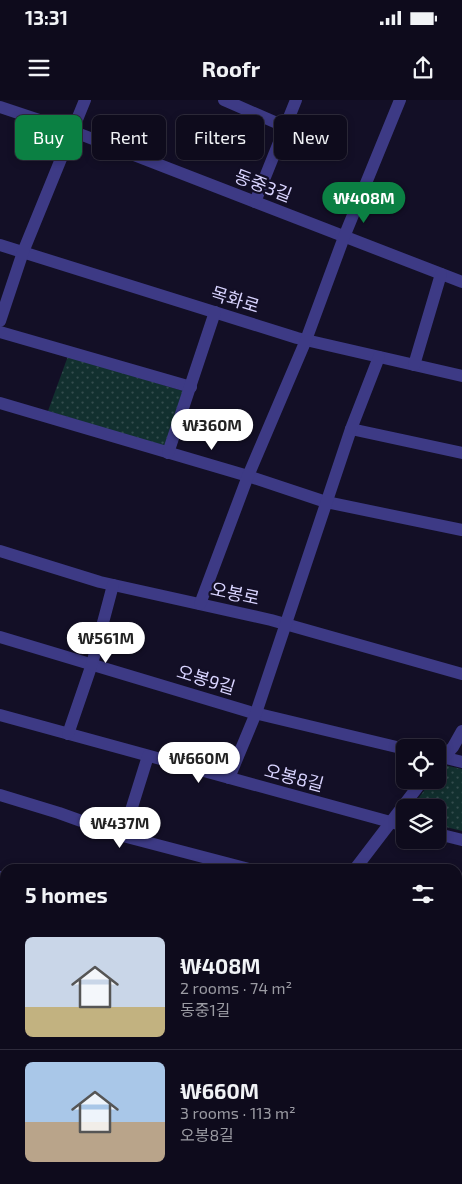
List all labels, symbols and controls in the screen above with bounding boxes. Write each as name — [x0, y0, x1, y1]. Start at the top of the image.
text: 13:31 — [25, 6, 68, 29]
icon: menu — [25, 54, 53, 82]
icon: share — [409, 54, 437, 82]
text: Roofr — [202, 55, 260, 81]
chip: Buy — [15, 115, 82, 160]
chip: Rent — [92, 115, 166, 160]
chip: Filters — [176, 115, 264, 160]
chip: New — [274, 115, 347, 160]
street label: 동중3길 — [232, 164, 295, 206]
pin: ₩408M — [329, 182, 399, 224]
text: ₩408M — [333, 188, 395, 207]
street label: 목화로 — [208, 281, 262, 317]
pin: ₩360M — [177, 408, 247, 451]
text: ₩360M — [182, 415, 242, 434]
street label: 오봉로 — [209, 577, 262, 609]
pin: ₩561M — [71, 622, 141, 664]
text: ₩561M — [78, 628, 134, 647]
street label: 오봉9길 — [174, 660, 238, 698]
map controls — [396, 739, 446, 849]
button: locate — [396, 739, 446, 789]
pin: ₩660M — [164, 742, 234, 784]
text: ₩660M — [169, 748, 229, 767]
street label: 오봉8길 — [262, 759, 326, 796]
button: layers — [396, 799, 446, 849]
pin: ₩437M — [85, 806, 155, 849]
text: ₩437M — [91, 813, 149, 832]
icon: filters — [409, 880, 437, 908]
text: 5 homes — [25, 882, 108, 907]
text: ₩408M — [180, 953, 261, 978]
icon: home — [65, 957, 125, 1017]
text: 2 rooms · 74 m² — [180, 978, 292, 997]
text: 동중1길 — [180, 1000, 231, 1019]
text: ₩660M — [180, 1078, 259, 1103]
icon: home — [65, 1082, 125, 1142]
text: 3 rooms · 113 m² — [180, 1103, 296, 1122]
text: 오봉8길 — [180, 1125, 234, 1144]

